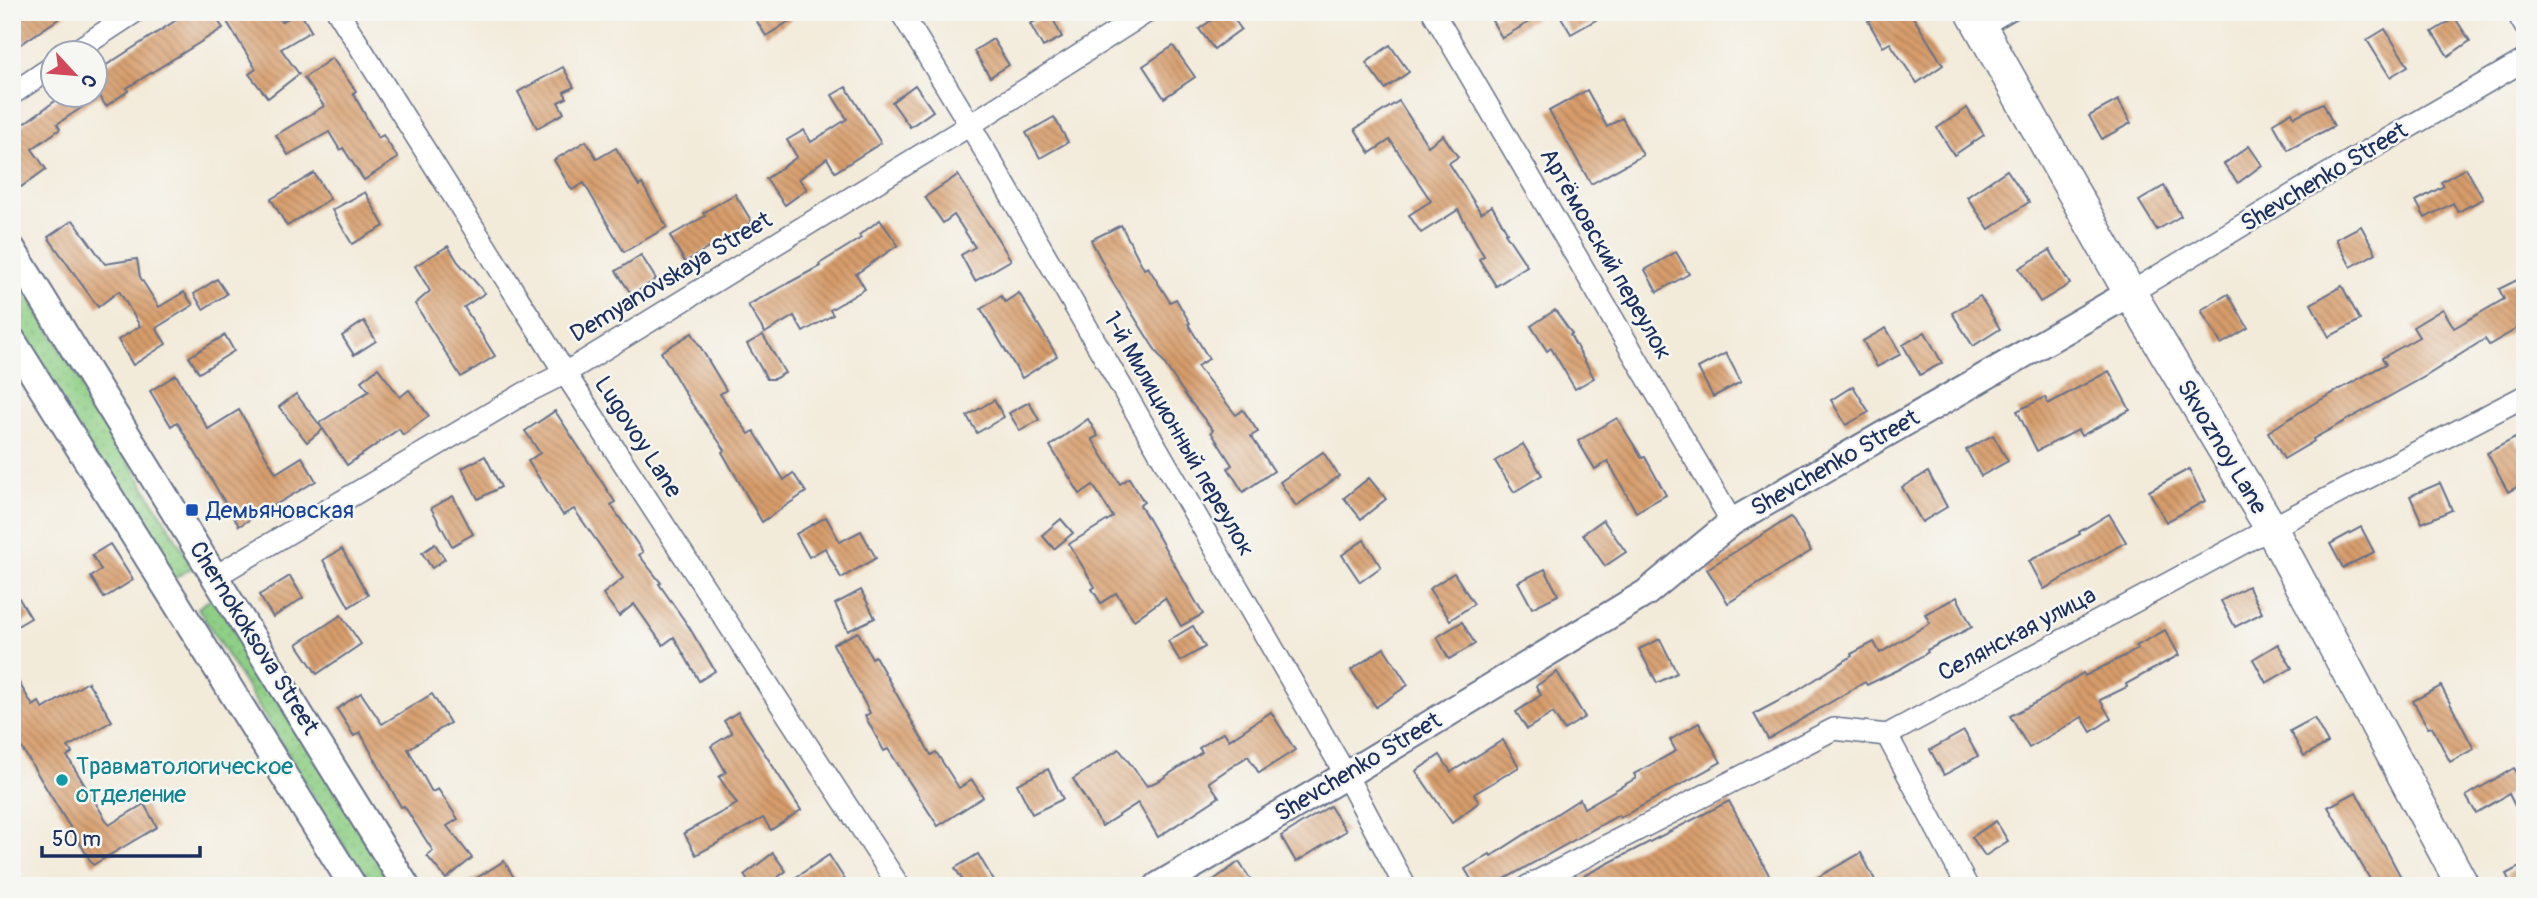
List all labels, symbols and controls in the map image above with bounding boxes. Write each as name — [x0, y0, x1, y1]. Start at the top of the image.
north arrow — [38, 38, 108, 108]
text: С — [75, 70, 102, 92]
street label: Shevchenko Street — [2235, 116, 2413, 238]
street label: Артёмовский переулок — [1534, 143, 1678, 365]
street label: Demyanovskaya Street — [565, 205, 777, 349]
street label: 1-й Милиционный переулок — [1097, 307, 1261, 561]
street label: Lugovoy Lane — [588, 371, 688, 503]
street label: Skvoznoy Lane — [2170, 374, 2274, 520]
street label: Shevchenko Street — [1746, 403, 1925, 523]
place label: Демьяновская — [205, 496, 354, 525]
marker: Демьяновская — [184, 502, 200, 518]
street label: Chernokoksova Street — [183, 536, 325, 740]
street label: Селянская улица — [1933, 580, 2101, 688]
street label: Shevchenko Street — [1269, 706, 1447, 828]
place label: Травматологическое отделение — [76, 752, 293, 809]
marker: Травматологическое отделение — [54, 772, 70, 788]
scale bar — [42, 814, 200, 858]
text: 50 m — [52, 826, 101, 853]

